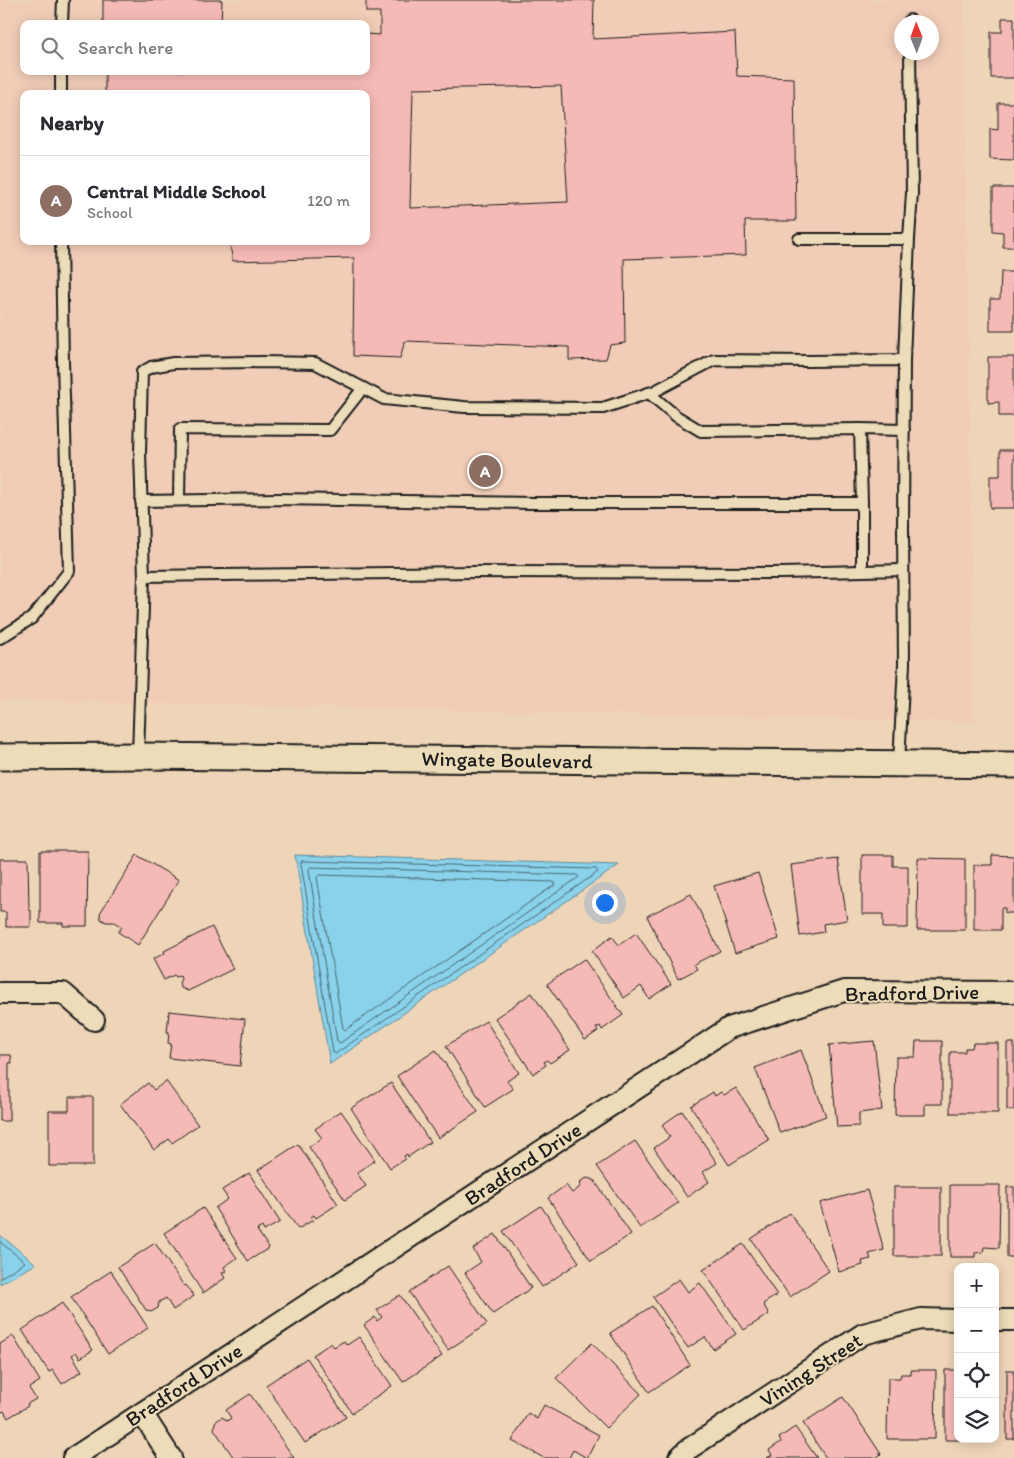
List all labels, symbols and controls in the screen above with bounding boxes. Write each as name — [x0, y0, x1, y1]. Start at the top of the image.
north arrow — [894, 15, 939, 60]
search box — [20, 20, 370, 75]
icon: search — [38, 34, 66, 62]
text: Search here — [78, 36, 173, 59]
text: Nearby — [40, 110, 104, 135]
text: Central Middle School — [87, 180, 266, 203]
text: A — [51, 191, 61, 210]
text: 120 m — [307, 191, 350, 210]
text: School — [87, 203, 133, 222]
pin: A — [469, 452, 501, 490]
street label: Wingate Boulevard — [421, 746, 593, 774]
your location — [592, 890, 618, 916]
street label: Bradford Drive — [845, 979, 979, 1006]
street label: Bradford Drive — [460, 1117, 586, 1211]
map controls — [954, 1263, 999, 1443]
button: + — [954, 1263, 999, 1308]
button: − — [954, 1308, 999, 1353]
street label: Vining Street — [755, 1327, 867, 1412]
street label: Bradford Drive — [121, 1338, 247, 1432]
button: locate — [954, 1353, 999, 1398]
button: layers — [954, 1398, 999, 1443]

